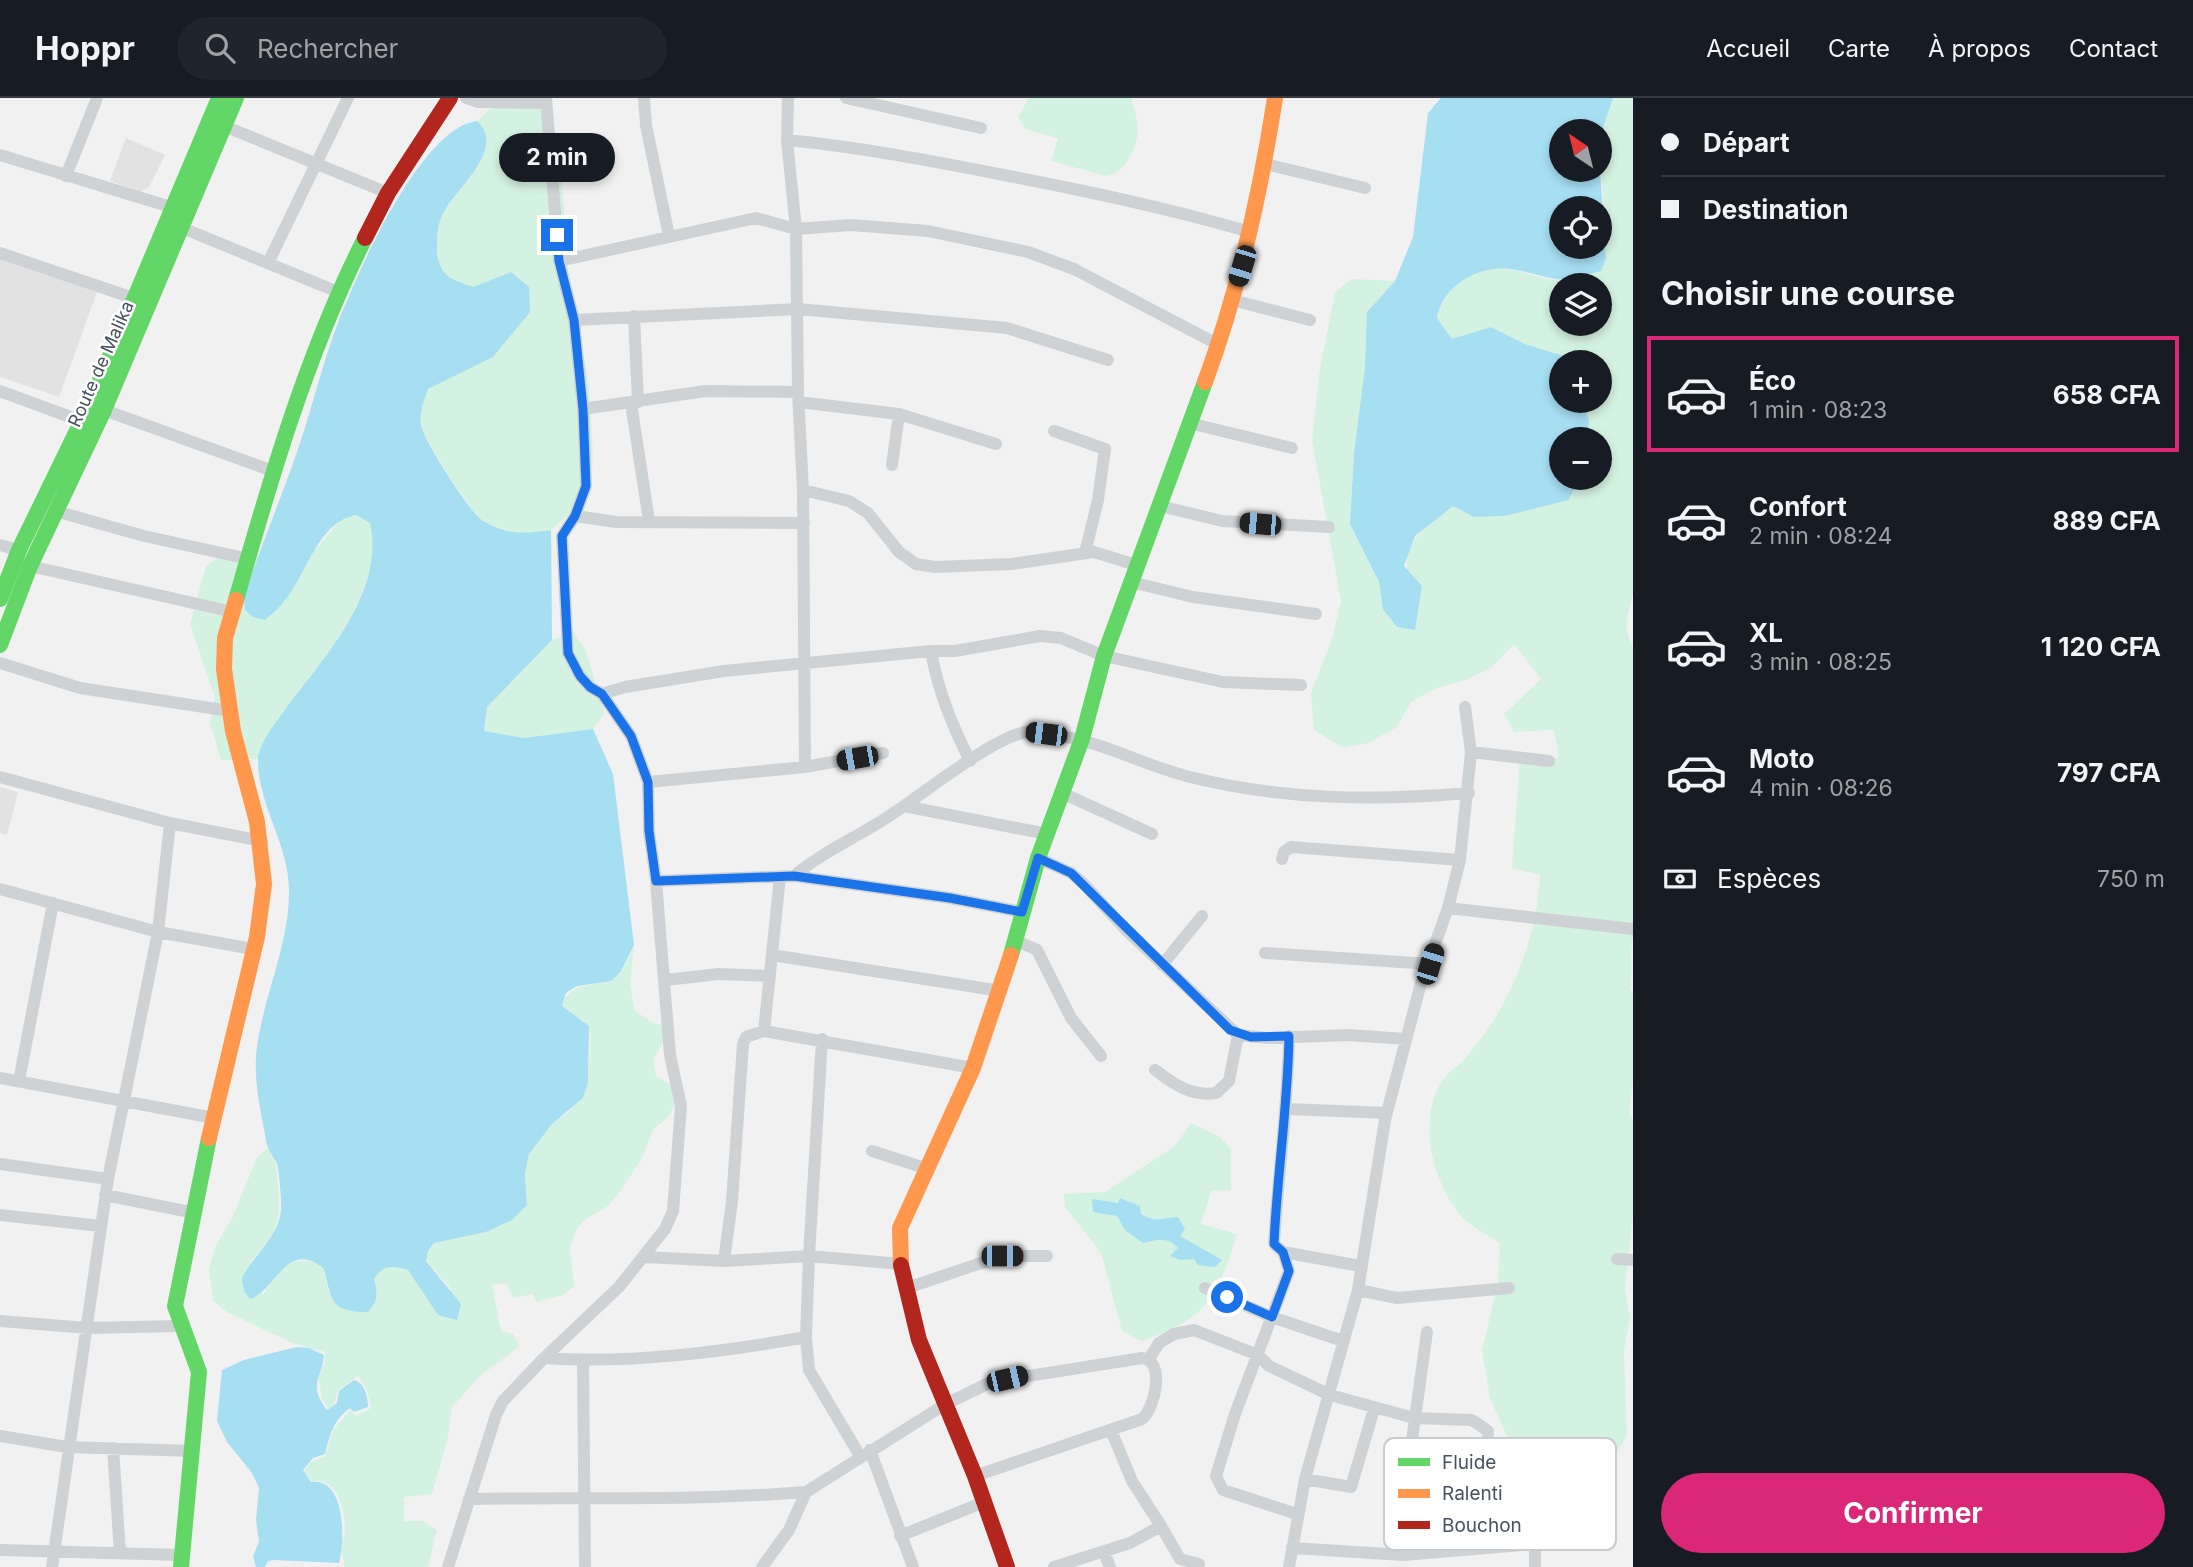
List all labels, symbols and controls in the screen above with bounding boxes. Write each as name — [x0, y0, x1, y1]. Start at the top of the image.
search box — [177, 17, 667, 80]
text: Hoppr — [35, 28, 135, 68]
icon: search — [201, 29, 239, 67]
text: Rechercher — [257, 33, 398, 64]
text: Accueil — [1706, 34, 1790, 63]
text: Carte — [1828, 34, 1890, 63]
text: À propos — [1928, 34, 2031, 63]
text: Contact — [2069, 34, 2158, 63]
north arrow — [1549, 119, 1612, 182]
map controls — [1549, 119, 1612, 490]
text: Départ — [1703, 127, 1790, 158]
callout: 2 min — [499, 134, 615, 183]
text: 2 min — [526, 143, 588, 171]
text: Destination — [1703, 194, 1848, 225]
button: locate — [1549, 196, 1612, 259]
route end — [541, 219, 573, 251]
car — [1226, 243, 1259, 289]
button: layers — [1549, 273, 1612, 336]
text: Choisir une course — [1661, 274, 1955, 313]
street label: Route de Malika — [63, 298, 138, 430]
button: + — [1549, 350, 1612, 413]
icon: car — [1665, 363, 1728, 426]
text: Éco — [1749, 365, 1796, 396]
text: 658 CFA — [2053, 379, 2161, 410]
text: 1 min · 08:23 — [1749, 396, 1887, 424]
button: − — [1549, 427, 1612, 490]
icon: car — [1665, 489, 1728, 552]
text: Confort — [1749, 491, 1847, 522]
text: 889 CFA — [2053, 505, 2161, 536]
car — [1239, 512, 1282, 536]
text: 2 min · 08:24 — [1749, 522, 1892, 550]
icon: car — [1665, 615, 1728, 678]
text: XL — [1749, 617, 1783, 648]
text: 1 120 CFA — [2041, 631, 2161, 662]
text: 3 min · 08:25 — [1749, 648, 1892, 676]
car — [1024, 721, 1069, 747]
icon: car — [1665, 741, 1728, 804]
text: Moto — [1749, 743, 1814, 774]
car — [835, 744, 880, 772]
text: 797 CFA — [2057, 757, 2161, 788]
text: 4 min · 08:26 — [1749, 774, 1893, 802]
icon: cash — [1661, 860, 1699, 898]
text: Espèces — [1717, 863, 1821, 894]
text: 750 m — [2097, 865, 2165, 893]
car — [1414, 941, 1447, 987]
car — [982, 1246, 1024, 1267]
route start — [1211, 1281, 1243, 1313]
car — [985, 1364, 1030, 1394]
legend — [1384, 1438, 1616, 1550]
text: Fluide — [1442, 1451, 1496, 1474]
button: Confirmer — [1661, 1473, 2165, 1553]
text: Ralenti — [1442, 1482, 1503, 1505]
text: Bouchon — [1442, 1514, 1522, 1537]

